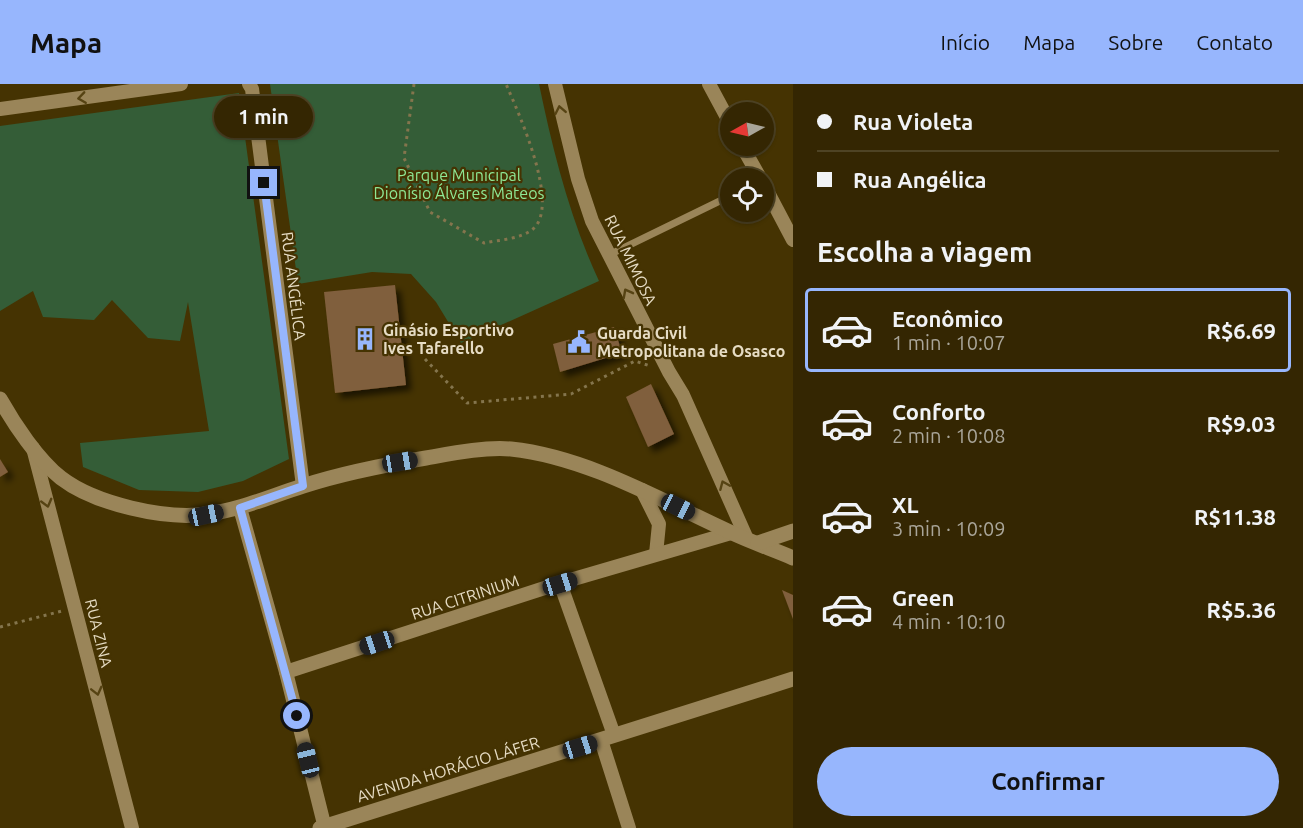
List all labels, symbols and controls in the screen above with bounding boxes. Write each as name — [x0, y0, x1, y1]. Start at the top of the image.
text: Mapa — [30, 27, 102, 58]
text: Início — [941, 30, 990, 54]
text: Mapa — [1023, 30, 1075, 54]
text: Sobre — [1108, 30, 1163, 54]
text: Contato — [1196, 30, 1273, 54]
one-way arrow — [77, 92, 87, 104]
callout: 1 min — [214, 96, 314, 138]
north arrow — [720, 102, 774, 156]
map controls — [720, 102, 774, 222]
text: 1 min — [238, 105, 289, 128]
one-way arrow — [554, 106, 567, 116]
text: Rua Violeta — [853, 109, 973, 134]
park label: Parque Municipal Dionísio Álvares Mateos — [373, 166, 545, 202]
text: Rua Angélica — [853, 167, 986, 192]
button: locate — [720, 168, 774, 222]
route end — [250, 169, 277, 196]
street label: RUA MIMOSA — [601, 212, 661, 309]
street label: RUA ANGÉLICA — [278, 230, 312, 342]
text: Escolha a viagem — [817, 237, 1032, 267]
one-way arrow — [623, 288, 634, 299]
icon: car — [820, 303, 874, 357]
text: Econômico — [892, 306, 1003, 331]
text: R$6.69 — [1207, 318, 1276, 343]
place label: Ginásio Esportivo Ives Tafarello — [383, 321, 514, 357]
place label: Guarda Civil Metropolitana de Osasco — [597, 324, 785, 360]
building icon: Ginásio Esportivo Ives Tafarello — [352, 326, 378, 352]
public building icon: Guarda Civil Metropolitana de Osasco — [566, 329, 592, 355]
text: 1 min · 10:07 — [892, 331, 1006, 354]
icon: car — [820, 396, 874, 450]
text: Conforto — [892, 399, 986, 424]
text: R$9.03 — [1207, 411, 1276, 436]
text: 2 min · 10:08 — [892, 424, 1006, 447]
car — [381, 450, 419, 474]
one-way arrow — [719, 481, 731, 492]
icon: car — [820, 489, 874, 543]
car — [658, 491, 698, 523]
text: XL — [892, 492, 919, 517]
one-way arrow — [40, 498, 53, 508]
car — [187, 502, 225, 528]
text: R$11.38 — [1194, 504, 1276, 529]
text: 3 min · 10:09 — [892, 517, 1006, 540]
car — [540, 570, 580, 598]
street label: RUA CITRINIUM — [409, 571, 521, 623]
icon: car — [820, 582, 874, 636]
text: Green — [892, 585, 954, 610]
street label: RUA ZINA — [82, 597, 116, 670]
text: R$5.36 — [1207, 597, 1276, 622]
text: 4 min · 10:10 — [892, 610, 1006, 633]
car — [357, 629, 397, 657]
one-way arrow — [89, 686, 102, 696]
route start — [283, 702, 310, 729]
street label: AVENIDA HORÁCIO LÁFER — [354, 731, 541, 805]
car — [560, 733, 600, 761]
car — [295, 740, 321, 780]
button: Confirmar — [817, 747, 1279, 816]

